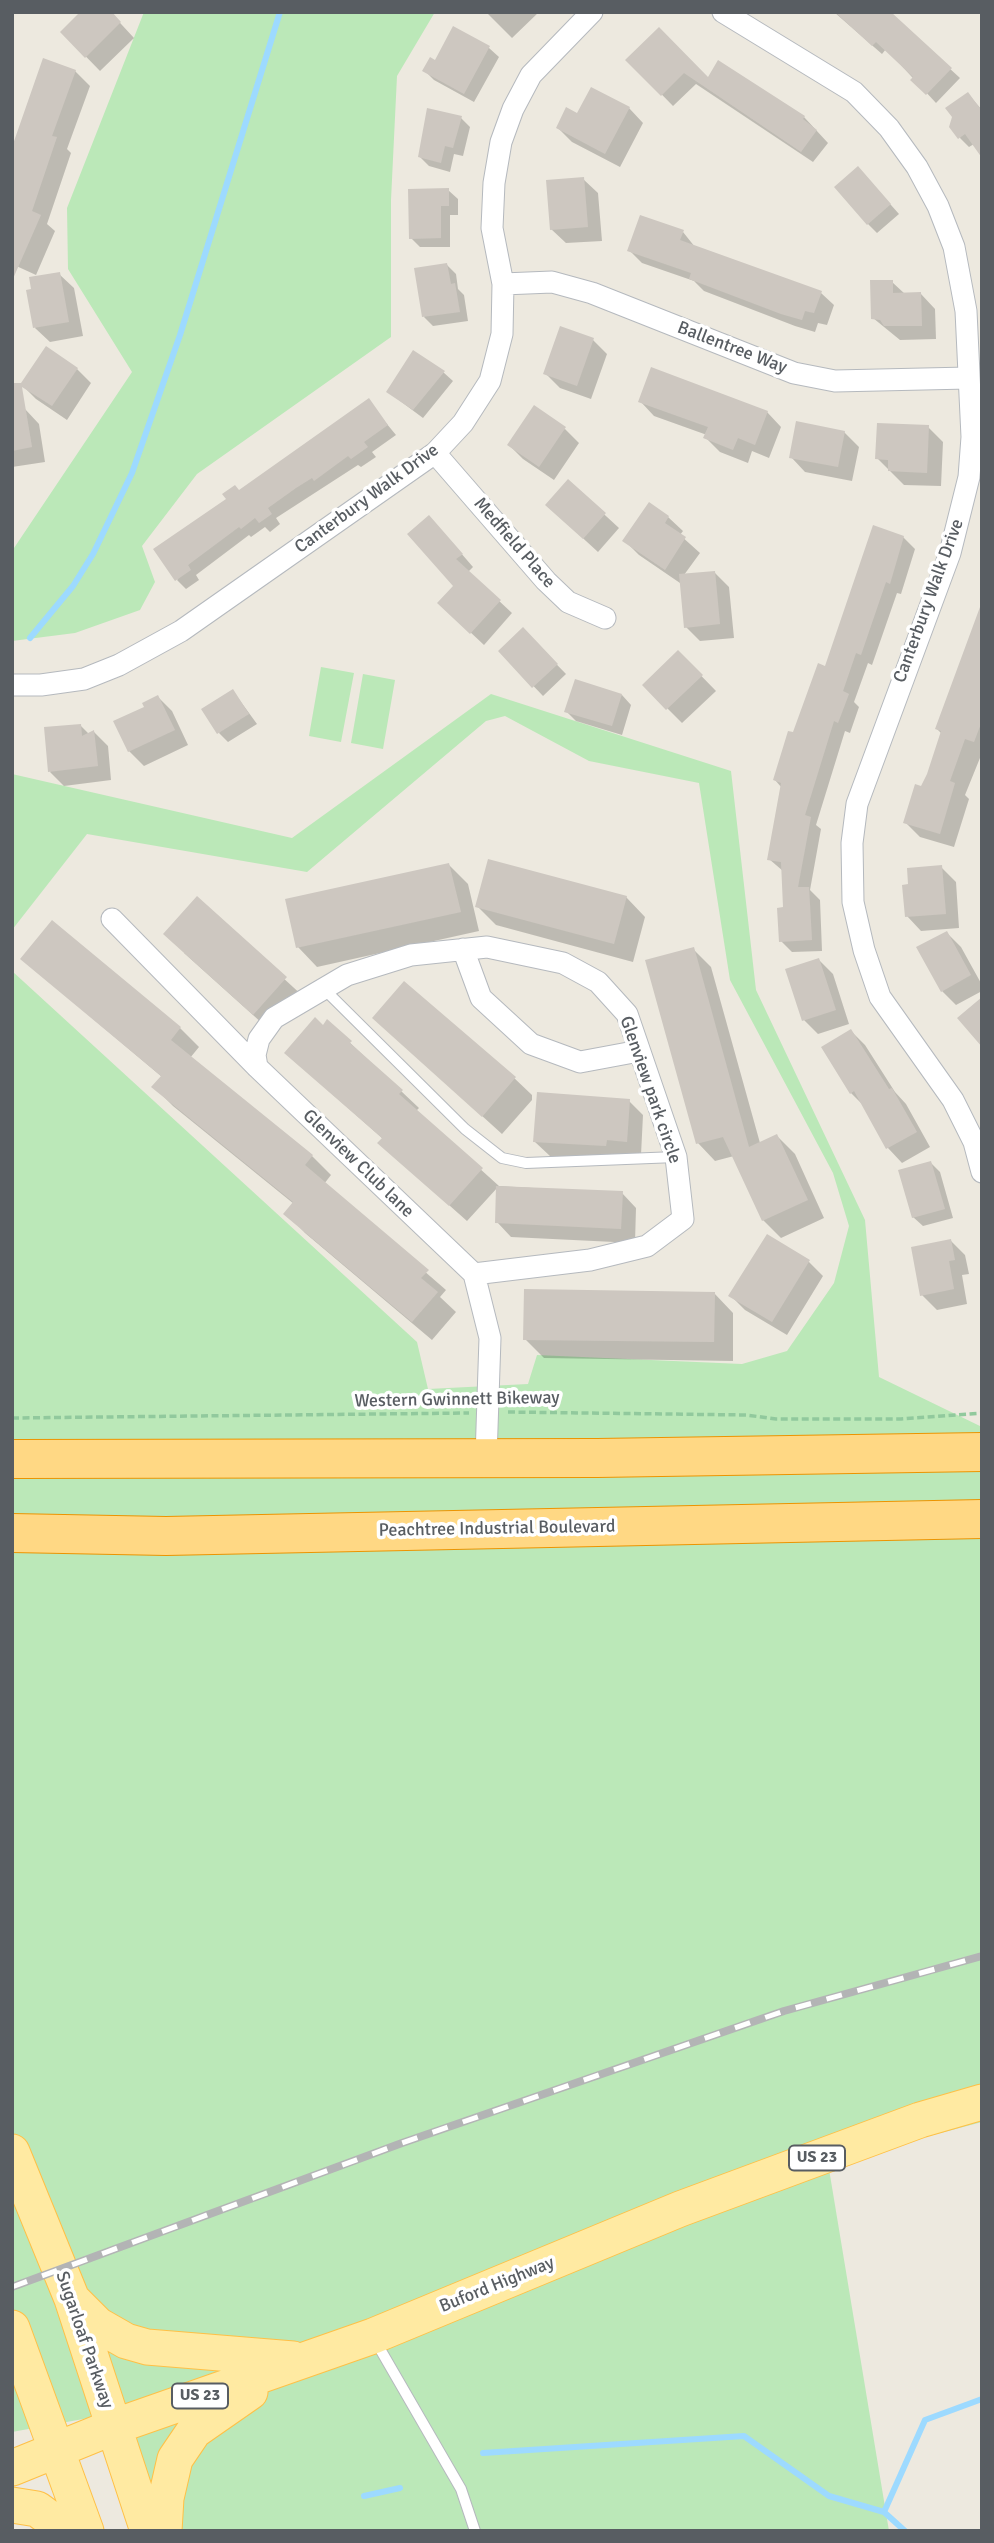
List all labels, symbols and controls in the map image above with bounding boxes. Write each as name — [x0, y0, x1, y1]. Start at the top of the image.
street label: Ballentree Way — [674, 317, 790, 379]
street label: Canterbury Walk Drive — [291, 440, 443, 558]
street label: Medfield Place — [469, 493, 559, 593]
street label: Canterbury Walk Drive — [889, 516, 969, 686]
street label: Glenview park circle — [615, 1013, 685, 1167]
street label: Glenview Club lane — [298, 1105, 418, 1223]
street label: Western Gwinnett Bikeway — [354, 1387, 560, 1413]
street label: Peachtree Industrial Boulevard — [378, 1516, 616, 1542]
road number: US 23 — [789, 2146, 845, 2170]
street label: Buford Highway — [436, 2252, 558, 2318]
street label: Sugarloaf Parkway — [50, 2269, 118, 2411]
road number: US 23 — [172, 2384, 228, 2408]

